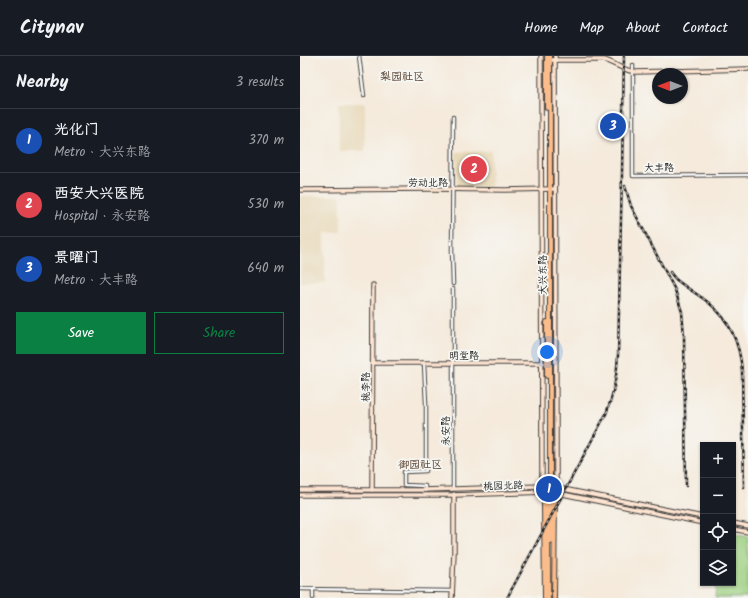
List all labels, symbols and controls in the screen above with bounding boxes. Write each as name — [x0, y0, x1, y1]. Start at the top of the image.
text: Citynav — [20, 13, 83, 43]
text: Home — [524, 17, 558, 39]
text: Map — [580, 17, 604, 39]
text: About — [626, 17, 660, 39]
text: Contact — [682, 17, 728, 39]
district label: 梨园社区 — [380, 68, 424, 86]
north arrow — [652, 68, 688, 104]
text: Nearby — [16, 69, 68, 96]
text: 3 results — [236, 72, 284, 93]
pin: 3 — [600, 111, 626, 141]
text: 光化门 — [54, 118, 99, 142]
text: 1 — [27, 130, 31, 151]
text: 370 m — [249, 130, 284, 151]
text: Metro · 大兴东路 — [54, 142, 151, 163]
pin: 2 — [461, 154, 487, 184]
street label: 大丰路 — [644, 160, 674, 176]
street label: 劳动北路 — [408, 175, 448, 191]
text: 西安大兴医院 — [54, 182, 144, 206]
text: 2 — [25, 194, 33, 215]
text: 530 m — [248, 194, 284, 215]
text: Hospital · 永安路 — [54, 206, 150, 227]
text: 景曜门 — [54, 246, 99, 270]
street label: 大兴东路 — [535, 255, 551, 295]
text: 3 — [25, 258, 33, 279]
text: 640 m — [248, 258, 284, 279]
text: Metro · 大丰路 — [54, 270, 138, 291]
button: Save — [16, 312, 146, 354]
button: Share — [154, 312, 284, 354]
your location — [537, 342, 557, 362]
street label: 明堂路 — [449, 348, 479, 364]
street label: 桃李路 — [358, 372, 374, 402]
street label: 永安路 — [438, 416, 454, 446]
map controls — [700, 442, 736, 586]
button: + — [700, 442, 736, 478]
district label: 御园社区 — [398, 456, 442, 474]
pin: 1 — [536, 474, 562, 504]
street label: 桃园北路 — [483, 477, 523, 495]
button: − — [700, 478, 736, 514]
button: locate — [700, 514, 736, 550]
button: layers — [700, 550, 736, 586]

